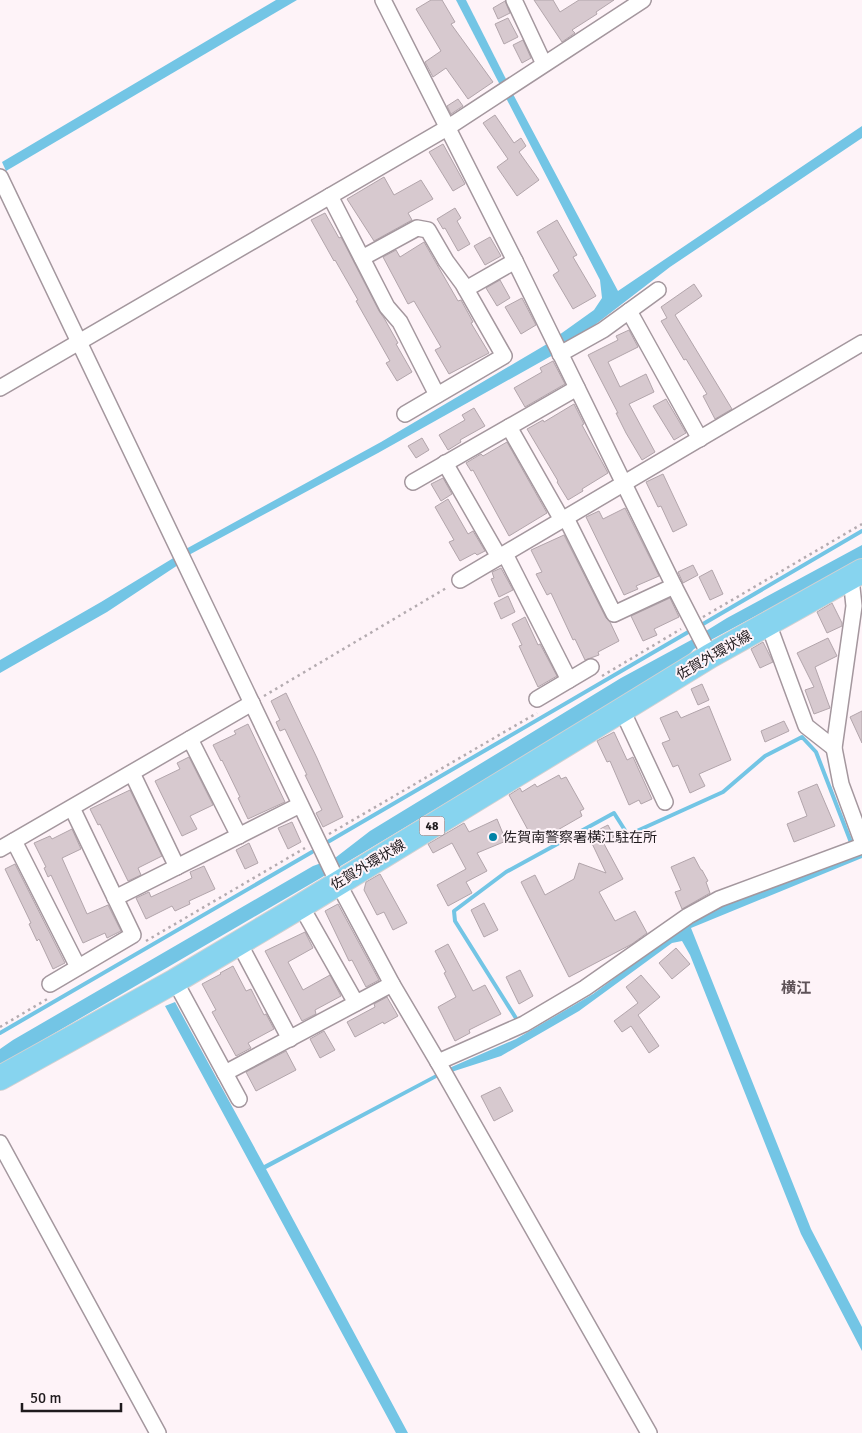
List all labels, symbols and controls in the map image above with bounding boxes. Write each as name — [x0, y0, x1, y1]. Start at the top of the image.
street label: 佐賀外環状線 — [673, 627, 755, 683]
road number: 48 — [420, 816, 444, 836]
place label: 佐賀南警察署横江駐在所 — [503, 829, 657, 846]
marker: 佐賀南警察署横江駐在所 — [487, 831, 499, 843]
street label: 佐賀外環状線 — [328, 836, 408, 894]
district label: 横江 — [781, 979, 811, 997]
scale bar — [22, 1380, 121, 1412]
text: 50 m — [30, 1389, 61, 1407]

